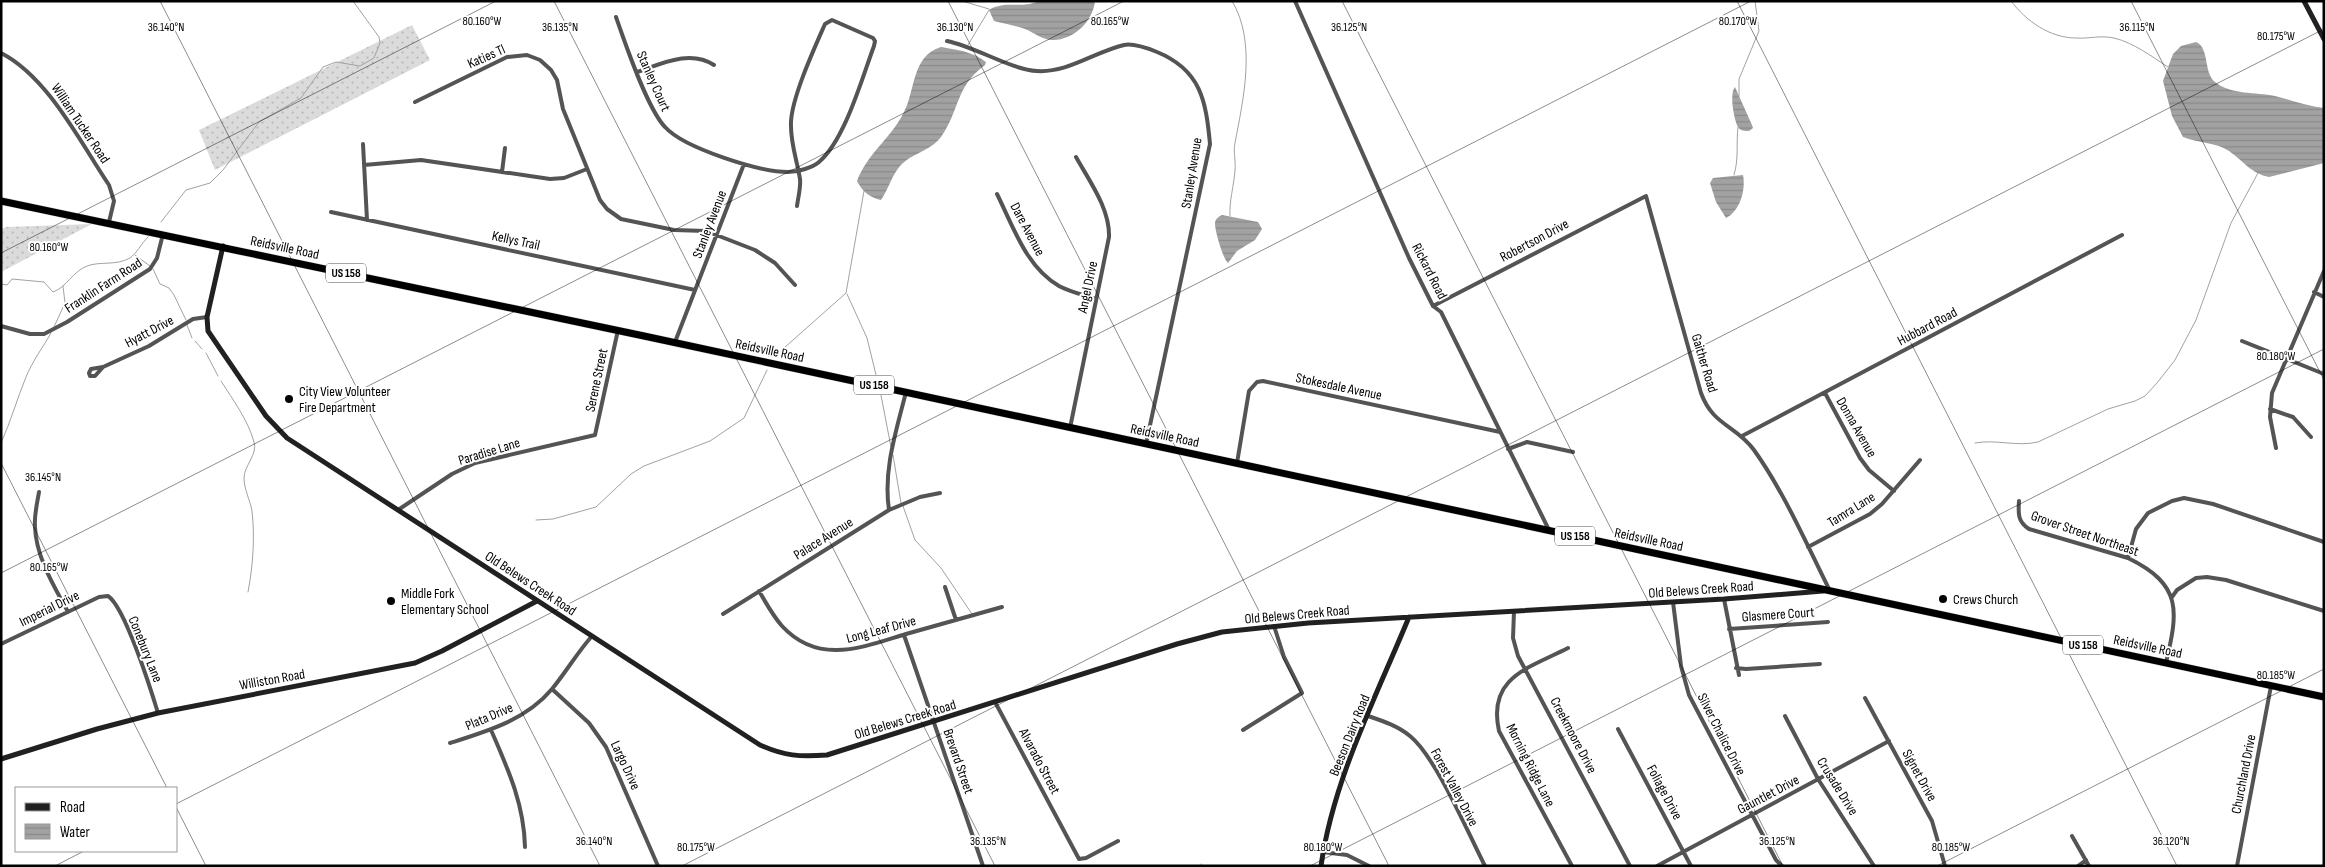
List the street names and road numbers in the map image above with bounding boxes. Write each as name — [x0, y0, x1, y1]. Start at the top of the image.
street label: Katies Tl — [465, 41, 508, 72]
street label: Stanley Court — [633, 48, 674, 114]
street label: William Tucker Road — [48, 80, 114, 167]
street label: Stanley Avenue — [1177, 136, 1205, 210]
street label: Stanley Avenue — [689, 188, 730, 261]
street label: Dare Avenue — [1006, 200, 1049, 259]
street label: Robertson Drive — [1497, 215, 1572, 266]
street label: Kellys Trail — [490, 227, 541, 254]
street label: Reidsville Road — [249, 232, 321, 263]
street label: Rickard Road — [1408, 240, 1451, 302]
street label: Franklin Farm Road — [62, 254, 145, 317]
street label: Angel Drive — [1073, 260, 1101, 316]
road number: US 158 — [326, 264, 366, 282]
street label: Hubbard Road — [1894, 304, 1960, 349]
street label: Hyatt Drive — [122, 312, 177, 351]
street label: Gaither Road — [1688, 332, 1722, 395]
street label: Reidsville Road — [734, 335, 806, 366]
street label: Serene Street — [581, 347, 612, 413]
street label: Stokesdale Avenue — [1294, 369, 1384, 404]
road number: US 158 — [854, 376, 894, 394]
street label: Donna Avenue — [1833, 394, 1881, 460]
street label: Reidsville Road — [1129, 420, 1201, 451]
street label: Paradise Lane — [456, 434, 522, 469]
street label: Tamra Lane — [1824, 488, 1878, 531]
street label: Grover Street Northeast — [2029, 507, 2141, 560]
street label: Palace Avenue — [790, 514, 856, 563]
street label: Reidsville Road — [1613, 524, 1685, 555]
road number: US 158 — [1555, 526, 1595, 546]
street label: Old Belews Creek Road — [482, 548, 580, 619]
street label: Old Belews Creek Road — [1648, 577, 1754, 602]
street label: Imperial Drive — [16, 587, 82, 630]
street label: Old Belews Creek Road — [1244, 601, 1350, 628]
street label: Glasmere Court — [1741, 603, 1815, 626]
street label: Long Leaf Drive — [844, 612, 918, 647]
street label: Conebury Lane — [125, 614, 166, 685]
street label: Reidsville Road — [2112, 631, 2184, 662]
road number: US 158 — [2063, 636, 2103, 654]
street label: Williston Road — [238, 665, 306, 694]
street label: Silver Chalice Drive — [1694, 690, 1750, 778]
street label: Beeson Dairy Road — [1325, 692, 1374, 778]
street label: Creekmoore Drive — [1546, 694, 1601, 776]
street label: Old Belews Creek Road — [852, 696, 958, 743]
street label: Plata Drive — [463, 699, 516, 734]
street label: Morning Ridge Lane — [1502, 721, 1559, 810]
street label: Alvarado Street — [1015, 725, 1064, 797]
street label: Brevard Street — [939, 726, 978, 796]
street label: Churchland Drive — [2227, 733, 2260, 815]
street label: Largo Drive — [607, 738, 644, 792]
street label: Forest Valley Drive — [1427, 745, 1482, 829]
street label: Signet Drive — [1898, 746, 1941, 804]
street label: Crusade Drive — [1813, 754, 1862, 818]
street label: Foliage Drive — [1643, 762, 1686, 823]
street label: Gauntlet Drive — [1734, 771, 1802, 818]

